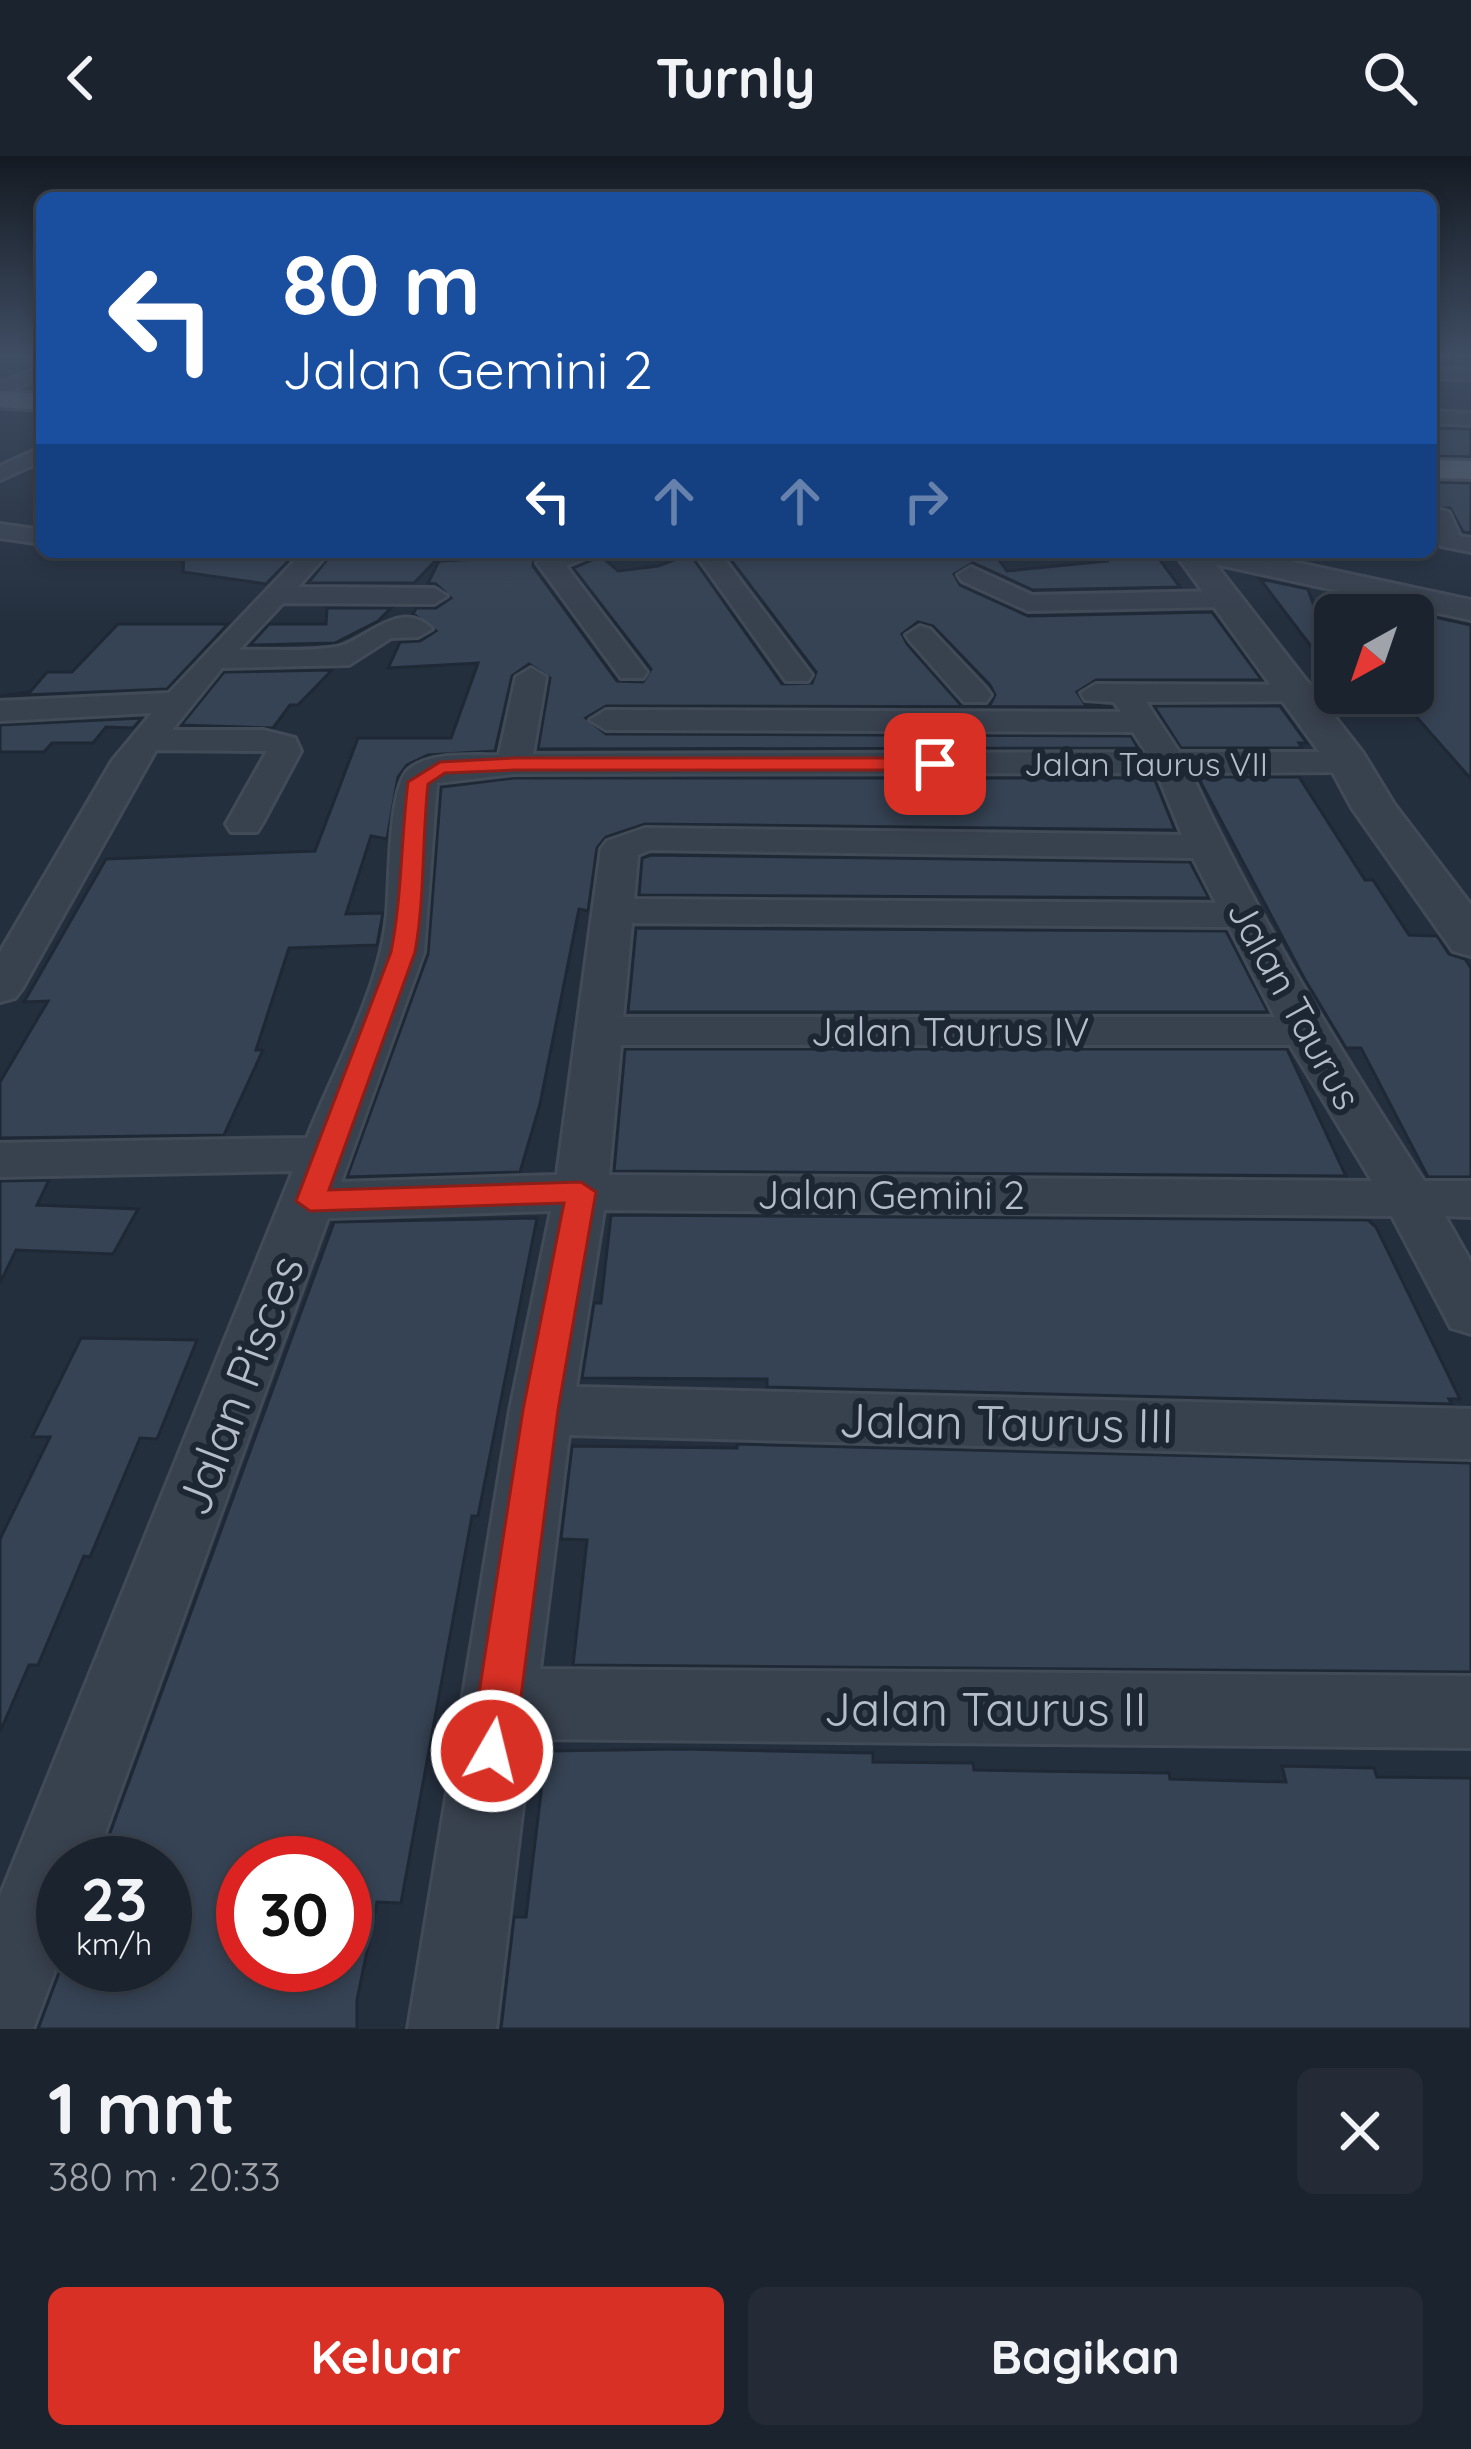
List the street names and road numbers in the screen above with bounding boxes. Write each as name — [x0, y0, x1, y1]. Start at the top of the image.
street label: Jalan Taurus VII — [1024, 743, 1268, 784]
street label: Jalan Taurus — [1217, 891, 1373, 1117]
street label: Jalan Taurus IV — [811, 1007, 1089, 1056]
street label: Jalan Gemini 2 — [757, 1170, 1025, 1219]
street label: Jalan Pisces — [162, 1247, 316, 1523]
street label: Jalan Taurus III — [838, 1389, 1174, 1455]
street label: Jalan Taurus II — [823, 1678, 1147, 1738]

